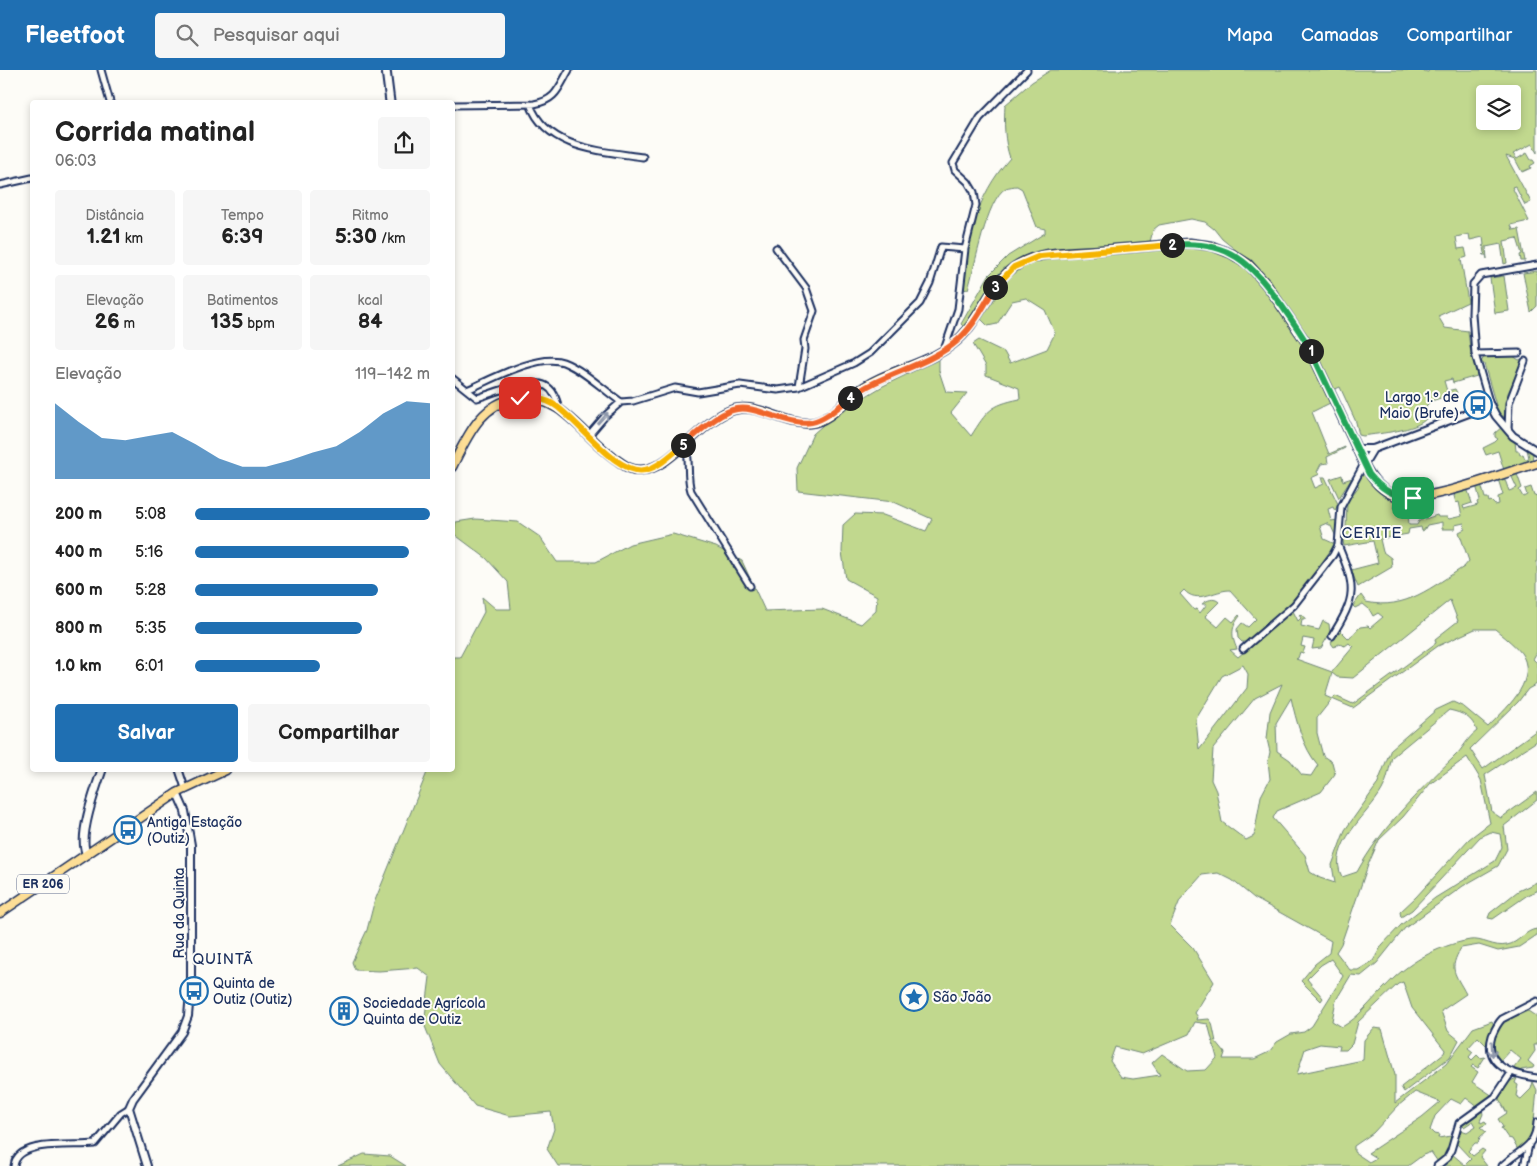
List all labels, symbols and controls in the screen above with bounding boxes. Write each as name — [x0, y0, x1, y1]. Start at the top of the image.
search box — [155, 13, 505, 58]
text: Fleetfoot — [25, 21, 125, 50]
icon: search — [173, 21, 201, 49]
text: Pesquisar aqui — [213, 24, 340, 47]
text: Mapa — [1227, 25, 1273, 46]
text: Camadas — [1301, 25, 1378, 46]
text: Compartilhar — [1406, 25, 1512, 46]
map controls — [1476, 85, 1521, 130]
button: layers — [1476, 85, 1521, 130]
text: Corrida matinal — [55, 116, 255, 149]
button: share — [378, 117, 430, 169]
text: 06:03 — [55, 152, 97, 171]
text: Distância — [85, 207, 144, 224]
text: Tempo — [221, 207, 264, 224]
text: Ritmo — [352, 207, 389, 224]
text: 1.21 — [86, 224, 121, 249]
text: 6:39 — [221, 224, 264, 249]
text: 5:30 — [335, 224, 377, 249]
text: km — [121, 230, 143, 247]
text: /km — [377, 230, 406, 247]
pin: 2 — [1160, 232, 1184, 258]
text: 2 — [1168, 237, 1177, 254]
pin: 3 — [982, 274, 1008, 300]
text: 3 — [991, 279, 1000, 296]
text: Elevação — [86, 292, 144, 309]
text: Batimentos — [207, 292, 278, 309]
text: kcal — [358, 292, 383, 309]
text: 26 — [94, 309, 120, 334]
text: 135 — [210, 309, 243, 334]
text: 84 — [358, 309, 383, 334]
text: m — [120, 315, 135, 332]
text: bpm — [243, 315, 275, 332]
pin: 1 — [1298, 338, 1324, 364]
text: 1 — [1309, 343, 1314, 360]
text: Elevação — [55, 365, 122, 384]
text: 119–142 m — [355, 365, 430, 384]
pin — [499, 377, 541, 419]
icon: check — [506, 384, 534, 412]
pin: 4 — [838, 386, 862, 410]
place label: Largo 1.º de Maio (Brufe) — [1379, 389, 1459, 422]
text: 4 — [846, 390, 855, 407]
bus stop icon: Largo 1.º de Maio (Brufe) — [1463, 390, 1493, 420]
one-way arrow — [597, 412, 609, 425]
pin: 5 — [670, 432, 696, 458]
text: 5 — [679, 437, 688, 454]
pin — [1392, 477, 1434, 519]
icon: arrive — [1399, 484, 1427, 512]
text: 200 m — [55, 505, 102, 524]
text: 5:08 — [135, 505, 166, 524]
district label: CERITE — [1342, 524, 1402, 543]
text: 400 m — [55, 543, 102, 562]
text: 5:16 — [135, 543, 163, 562]
text: 600 m — [55, 581, 103, 600]
text: 5:28 — [135, 581, 166, 600]
text: 800 m — [55, 619, 103, 638]
text: 5:35 — [135, 619, 166, 638]
text: 1.0 km — [55, 657, 102, 676]
text: 6:01 — [135, 657, 164, 676]
button: Salvar — [55, 704, 238, 762]
button: Compartilhar — [248, 704, 430, 762]
place label: Antiga Estação (Outiz) — [147, 814, 242, 847]
bus stop icon: Antiga Estação (Outiz) — [113, 815, 143, 845]
street label: Rua da Quinta — [171, 868, 188, 958]
road number: ER 206 — [17, 874, 69, 894]
district label: QUINTÃ — [192, 950, 254, 969]
place label: Quinta de Outiz (Outiz) — [213, 975, 292, 1008]
bus stop icon: Quinta de Outiz (Outiz) — [179, 976, 209, 1006]
place icon: São João — [899, 982, 929, 1012]
place label: São João — [933, 989, 991, 1006]
place label: Sociedade Agrícola Quinta de Outiz — [363, 995, 486, 1028]
building icon: Sociedade Agrícola Quinta de Outiz — [329, 996, 359, 1026]
one-way arrow — [1487, 1041, 1496, 1057]

